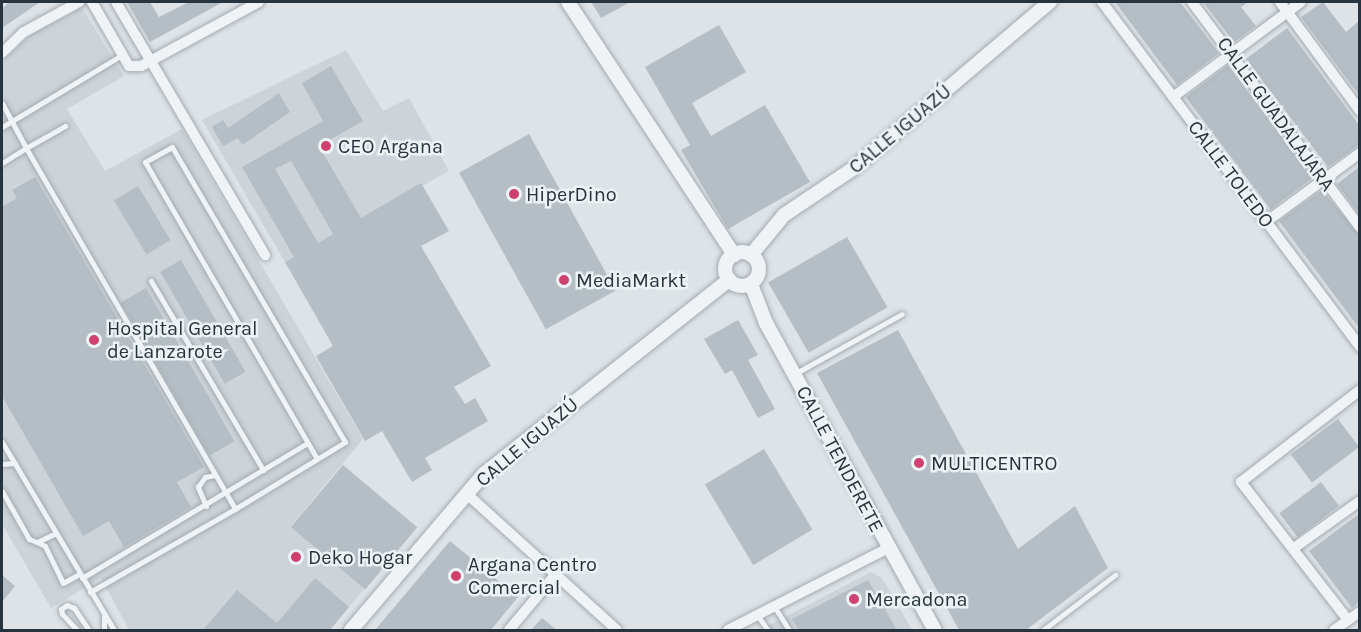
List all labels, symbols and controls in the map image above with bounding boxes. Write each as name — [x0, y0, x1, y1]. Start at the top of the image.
street label: CALLE GUADALAJARA — [1212, 32, 1340, 196]
street label: CALLE IGUAZÚ — [844, 79, 956, 179]
street label: CALLE TOLEDO — [1183, 116, 1279, 232]
place label: CEO Argana — [338, 134, 443, 158]
marker: CEO Argana — [319, 139, 333, 153]
place label: HiperDino — [526, 182, 617, 206]
marker: HiperDino — [507, 187, 521, 201]
place label: MediaMarkt — [576, 268, 686, 292]
marker: MediaMarkt — [557, 273, 571, 287]
place label: Hospital General de Lanzarote — [107, 316, 258, 363]
marker: Hospital General de Lanzarote — [85, 331, 103, 349]
street label: CALLE TENDERETE — [791, 382, 889, 536]
street label: CALLE IGUAZÚ — [471, 392, 583, 492]
place label: MULTICENTRO — [931, 451, 1057, 475]
marker: MULTICENTRO — [912, 456, 926, 470]
place label: Deko Hogar — [308, 545, 412, 569]
marker: Deko Hogar — [289, 550, 303, 564]
place label: Argana Centro Comercial — [468, 552, 597, 599]
marker: Argana Centro Comercial — [449, 569, 463, 583]
place label: Mercadona — [866, 587, 968, 611]
marker: Mercadona — [847, 592, 861, 606]

